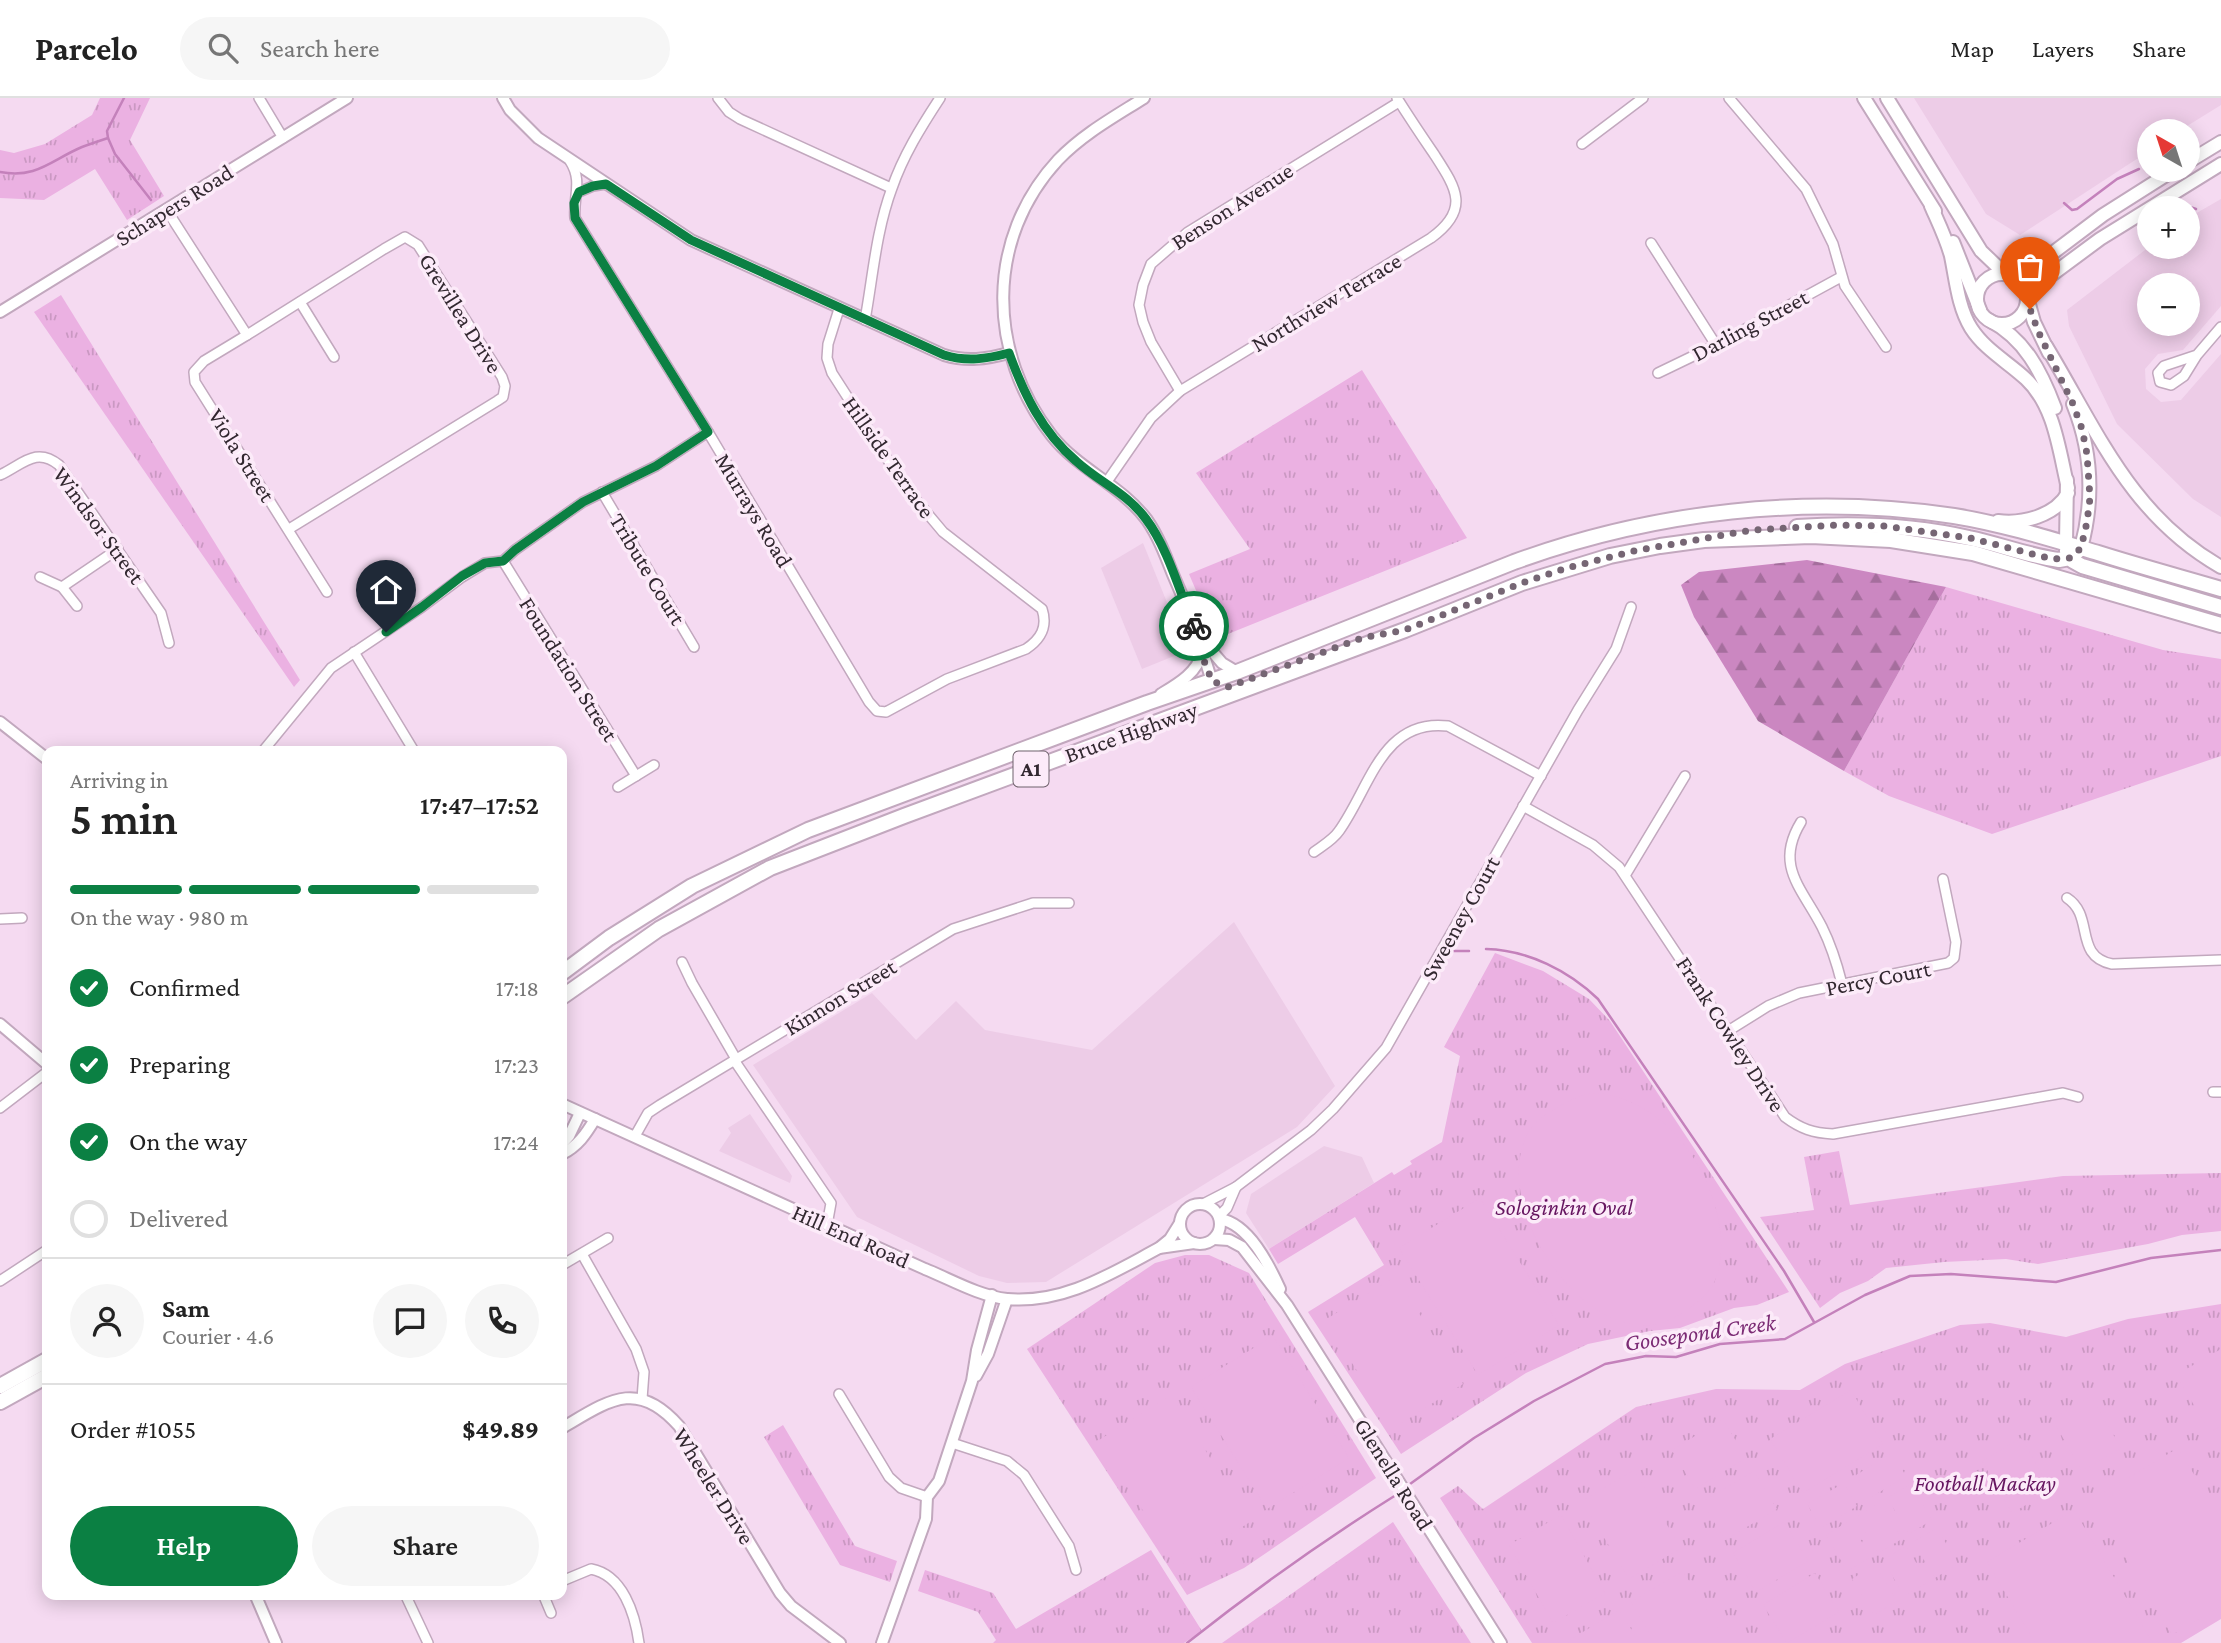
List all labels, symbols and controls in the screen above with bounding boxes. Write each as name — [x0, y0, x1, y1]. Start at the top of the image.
search box — [180, 17, 670, 80]
icon: search — [204, 29, 242, 67]
text: Parcelo — [35, 30, 138, 67]
text: Search here — [260, 34, 379, 63]
text: Map — [1950, 35, 1994, 62]
text: Layers — [2032, 35, 2094, 62]
text: Share — [2132, 35, 2186, 62]
north arrow — [2137, 119, 2200, 182]
map controls — [2137, 119, 2200, 336]
street label: Benson Avenue — [1166, 157, 1298, 255]
street label: Schapers Road — [111, 159, 237, 251]
button: + — [2137, 196, 2200, 259]
pin — [2000, 237, 2060, 309]
street label: Northview Terrace — [1246, 247, 1406, 357]
street label: Grevillea Drive — [414, 248, 508, 378]
icon: bag — [2011, 248, 2049, 286]
button: − — [2137, 273, 2200, 336]
street label: Darling Street — [1688, 283, 1813, 366]
street label: Hillside Terrace — [837, 391, 941, 523]
street label: Viola Street — [203, 404, 281, 507]
street label: Murrays Road — [710, 448, 798, 572]
street label: Windsor Street — [48, 462, 150, 589]
street label: Tribute Court — [605, 509, 692, 630]
pin — [356, 560, 416, 632]
icon: home — [367, 571, 405, 609]
courier — [1159, 591, 1229, 661]
street label: Foundation Street — [514, 592, 624, 746]
icon: bike — [1175, 607, 1213, 645]
street label: Bruce Highway — [1061, 696, 1201, 768]
road number: A1 — [1014, 752, 1048, 786]
text: Arriving in — [70, 767, 168, 793]
text: 17:47–17:52 — [420, 791, 539, 820]
text: 5 min — [70, 793, 178, 844]
street label: Sweeney Court — [1415, 851, 1505, 984]
text: On the way · 980 m — [70, 904, 248, 930]
street label: Frank Cowley Drive — [1671, 951, 1791, 1117]
street label: Kinnon Street — [779, 953, 901, 1041]
street label: Percy Court — [1823, 955, 1933, 1001]
icon: check — [70, 969, 108, 1007]
text: Confirmed — [129, 973, 240, 1002]
text: 17:18 — [496, 975, 539, 1001]
icon: check — [70, 1046, 108, 1084]
text: Preparing — [129, 1050, 230, 1079]
text: 17:23 — [494, 1052, 539, 1078]
icon: check — [70, 1123, 108, 1161]
text: On the way — [129, 1127, 247, 1156]
text: 17:24 — [493, 1129, 539, 1155]
park label: Sologinkin Oval — [1495, 1194, 1633, 1220]
street label: Hill End Road — [788, 1199, 914, 1273]
text: Delivered — [129, 1204, 228, 1233]
button: person — [70, 1284, 144, 1358]
button: chat — [373, 1284, 447, 1358]
button: phone — [465, 1284, 539, 1358]
text: Sam — [162, 1294, 210, 1323]
water label: Goosepond Creek — [1623, 1308, 1779, 1356]
text: Courier · 4.6 — [162, 1323, 274, 1349]
street label: Glenella Road — [1349, 1413, 1439, 1535]
text: Order #1055 — [70, 1415, 196, 1444]
text: $49.89 — [462, 1415, 539, 1444]
street label: Wheeler Drive — [668, 1423, 760, 1549]
park label: Football Mackay — [1914, 1470, 2056, 1496]
button: Help — [70, 1506, 298, 1586]
button: Share — [312, 1506, 539, 1586]

